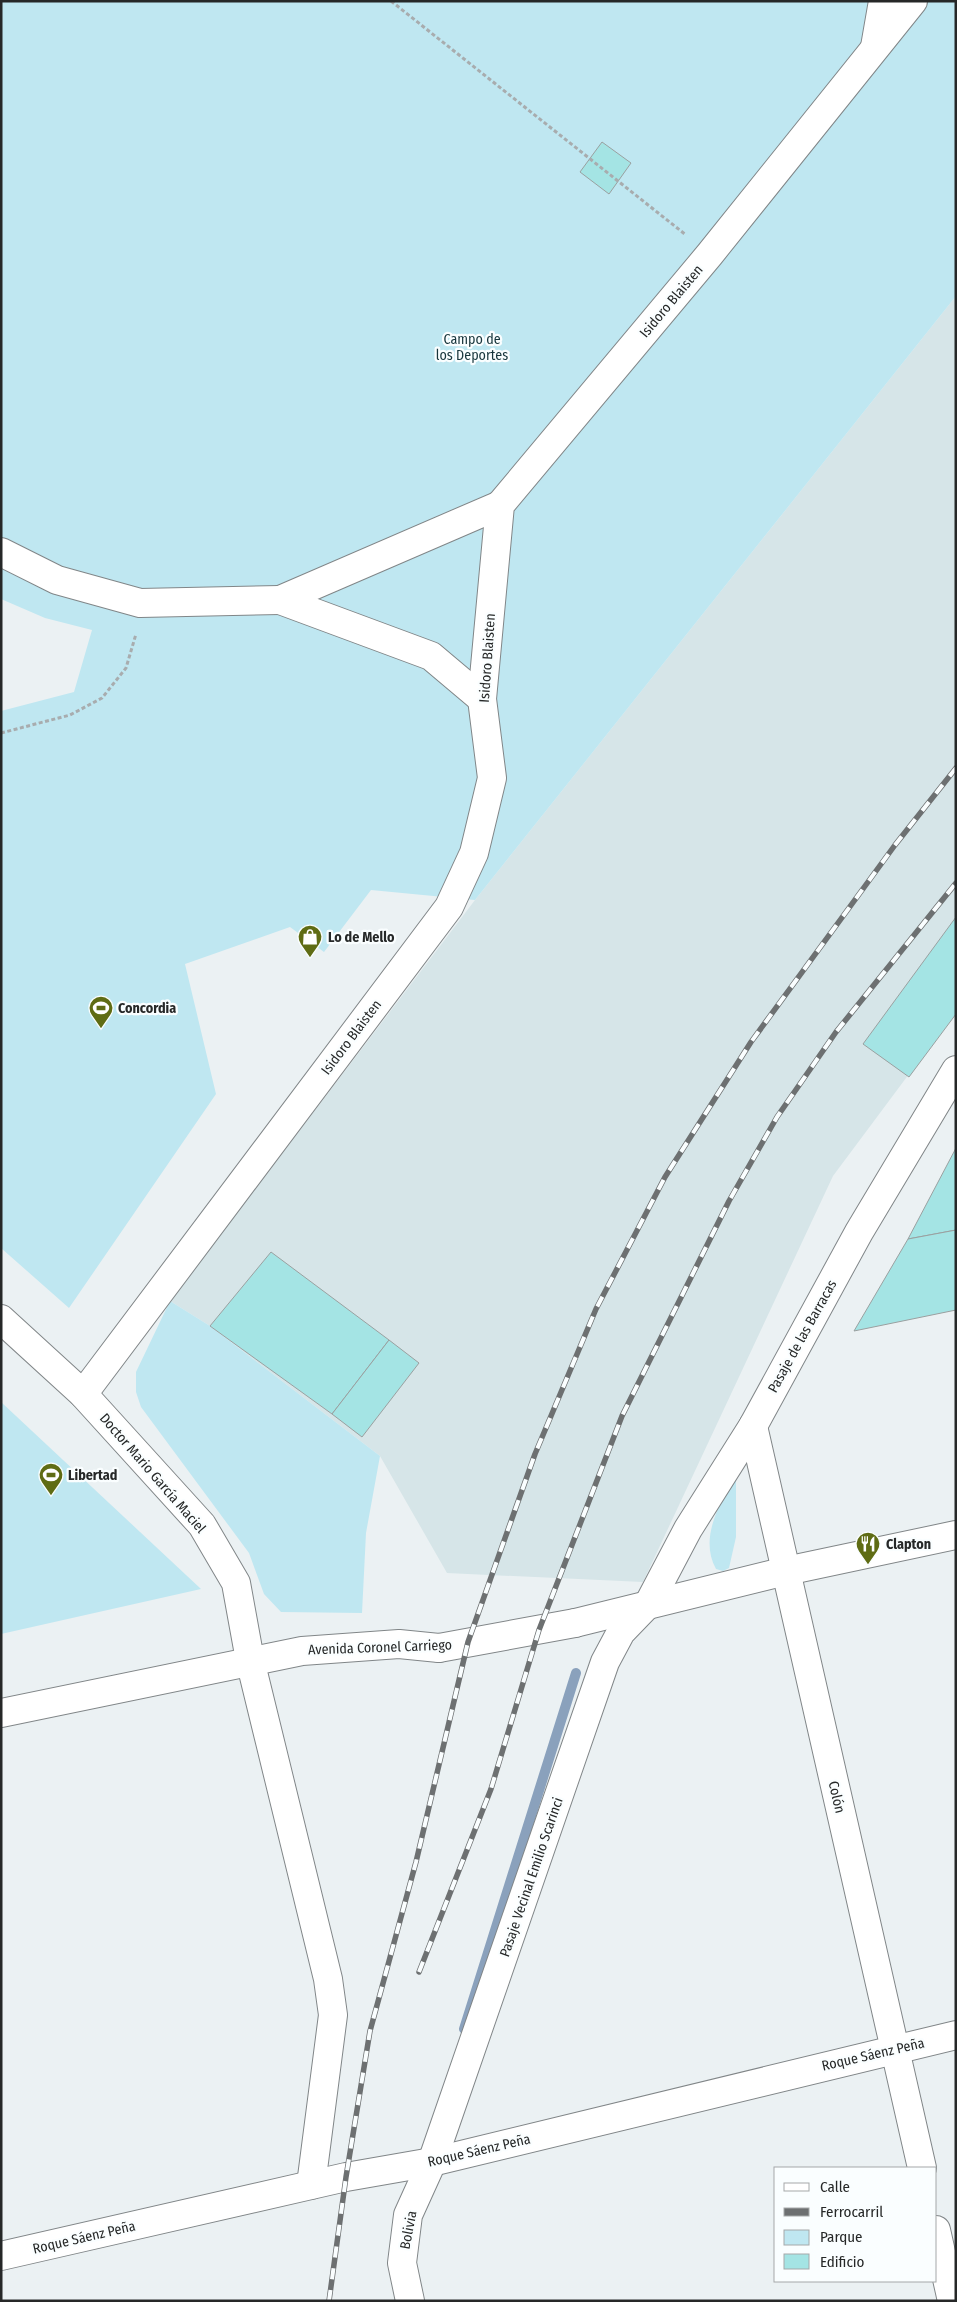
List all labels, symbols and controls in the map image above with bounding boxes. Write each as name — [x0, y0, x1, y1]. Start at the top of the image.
street label: Isidoro Blaisten — [636, 262, 707, 341]
park label: Campo de los Deportes — [436, 331, 508, 364]
street label: Isidoro Blaisten — [476, 613, 499, 703]
shop icon: Lo de Mello — [297, 924, 323, 958]
place label: Lo de Mello — [328, 929, 395, 946]
sports icon: Concordia — [88, 995, 114, 1029]
street label: Isidoro Blaisten — [318, 996, 385, 1078]
place label: Concordia — [118, 1000, 176, 1017]
street label: Pasaje de las Barracas — [764, 1277, 841, 1396]
street label: Doctor Mario García Maciel — [96, 1410, 210, 1537]
sports icon: Libertad — [38, 1462, 64, 1496]
place label: Libertad — [68, 1467, 117, 1484]
restaurant icon: Clapton — [855, 1531, 881, 1565]
place label: Clapton — [886, 1536, 931, 1553]
street label: Avenida Coronel Carriego — [308, 1636, 452, 1659]
street label: Colón — [825, 1779, 848, 1815]
street label: Pasaje Vecinal Emilio Scarinci — [496, 1795, 567, 1959]
street label: Roque Sáenz Peña — [820, 2034, 926, 2075]
street label: Roque Sáenz Peña — [426, 2130, 532, 2171]
legend — [774, 2167, 937, 2282]
text: Calle — [820, 2178, 850, 2196]
text: Ferrocarril — [820, 2203, 883, 2221]
street label: Bolivia — [396, 2209, 421, 2251]
street label: Roque Sáenz Peña — [31, 2217, 137, 2258]
text: Parque — [820, 2228, 863, 2246]
text: Edificio — [820, 2253, 865, 2271]

